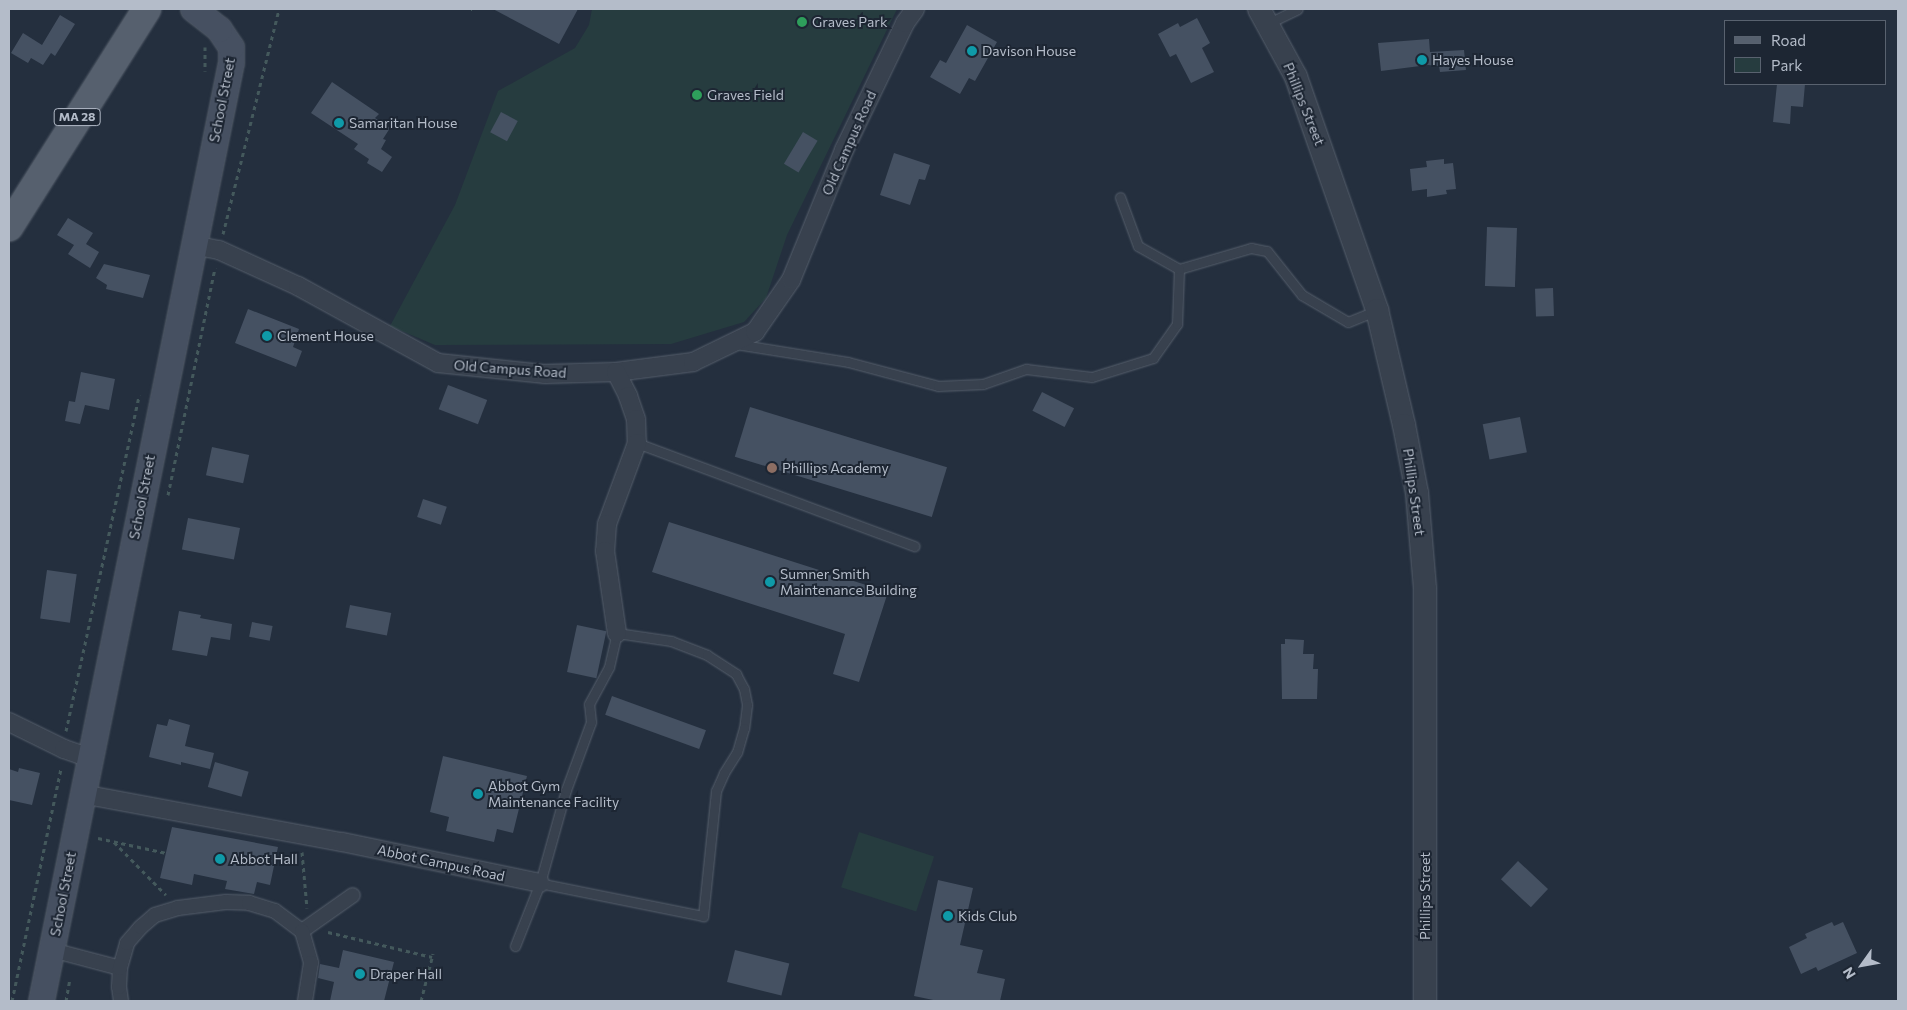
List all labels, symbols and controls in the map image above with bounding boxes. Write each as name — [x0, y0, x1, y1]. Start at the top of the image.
place label: Graves Park — [812, 14, 888, 30]
marker: Graves Park — [796, 16, 808, 28]
legend — [1724, 20, 1887, 85]
text: Road — [1771, 31, 1806, 49]
place label: Davison House — [982, 43, 1076, 59]
marker: Davison House — [966, 45, 978, 57]
place label: Hayes House — [1432, 52, 1514, 68]
marker: Hayes House — [1416, 54, 1428, 66]
street label: School Street — [206, 56, 238, 144]
text: Park — [1771, 56, 1802, 74]
street label: Phillips Street — [1280, 60, 1328, 148]
place label: Graves Field — [707, 87, 784, 103]
street label: Old Campus Road — [818, 88, 880, 198]
marker: Graves Field — [691, 89, 703, 101]
road number: MA 28 — [53, 108, 101, 126]
place label: Samaritan House — [349, 115, 457, 131]
marker: Samaritan House — [333, 117, 345, 129]
place label: Clement House — [277, 328, 374, 344]
marker: Clement House — [261, 330, 273, 342]
street label: Old Campus Road — [453, 357, 567, 381]
street label: Phillips Street — [1400, 447, 1428, 537]
street label: School Street — [126, 453, 158, 541]
place label: Phillips Academy — [782, 460, 889, 476]
marker: Phillips Academy — [766, 462, 778, 474]
place label: Sumner Smith Maintenance Building — [780, 566, 917, 598]
marker: Sumner Smith Maintenance Building — [764, 576, 776, 588]
place label: Abbot Gym Maintenance Facility — [488, 778, 619, 810]
marker: Abbot Gym Maintenance Facility — [472, 788, 484, 800]
street label: Abbot Campus Road — [376, 841, 506, 885]
street label: School Street — [47, 850, 79, 938]
place label: Abbot Hall — [230, 851, 298, 867]
street label: Phillips Street — [1417, 852, 1433, 940]
marker: Abbot Hall — [214, 853, 226, 865]
place label: Kids Club — [958, 908, 1017, 924]
marker: Kids Club — [942, 910, 954, 922]
north arrow — [1837, 940, 1887, 990]
text: N — [1839, 964, 1859, 982]
place label: Draper Hall — [370, 966, 442, 982]
marker: Draper Hall — [354, 968, 366, 980]

